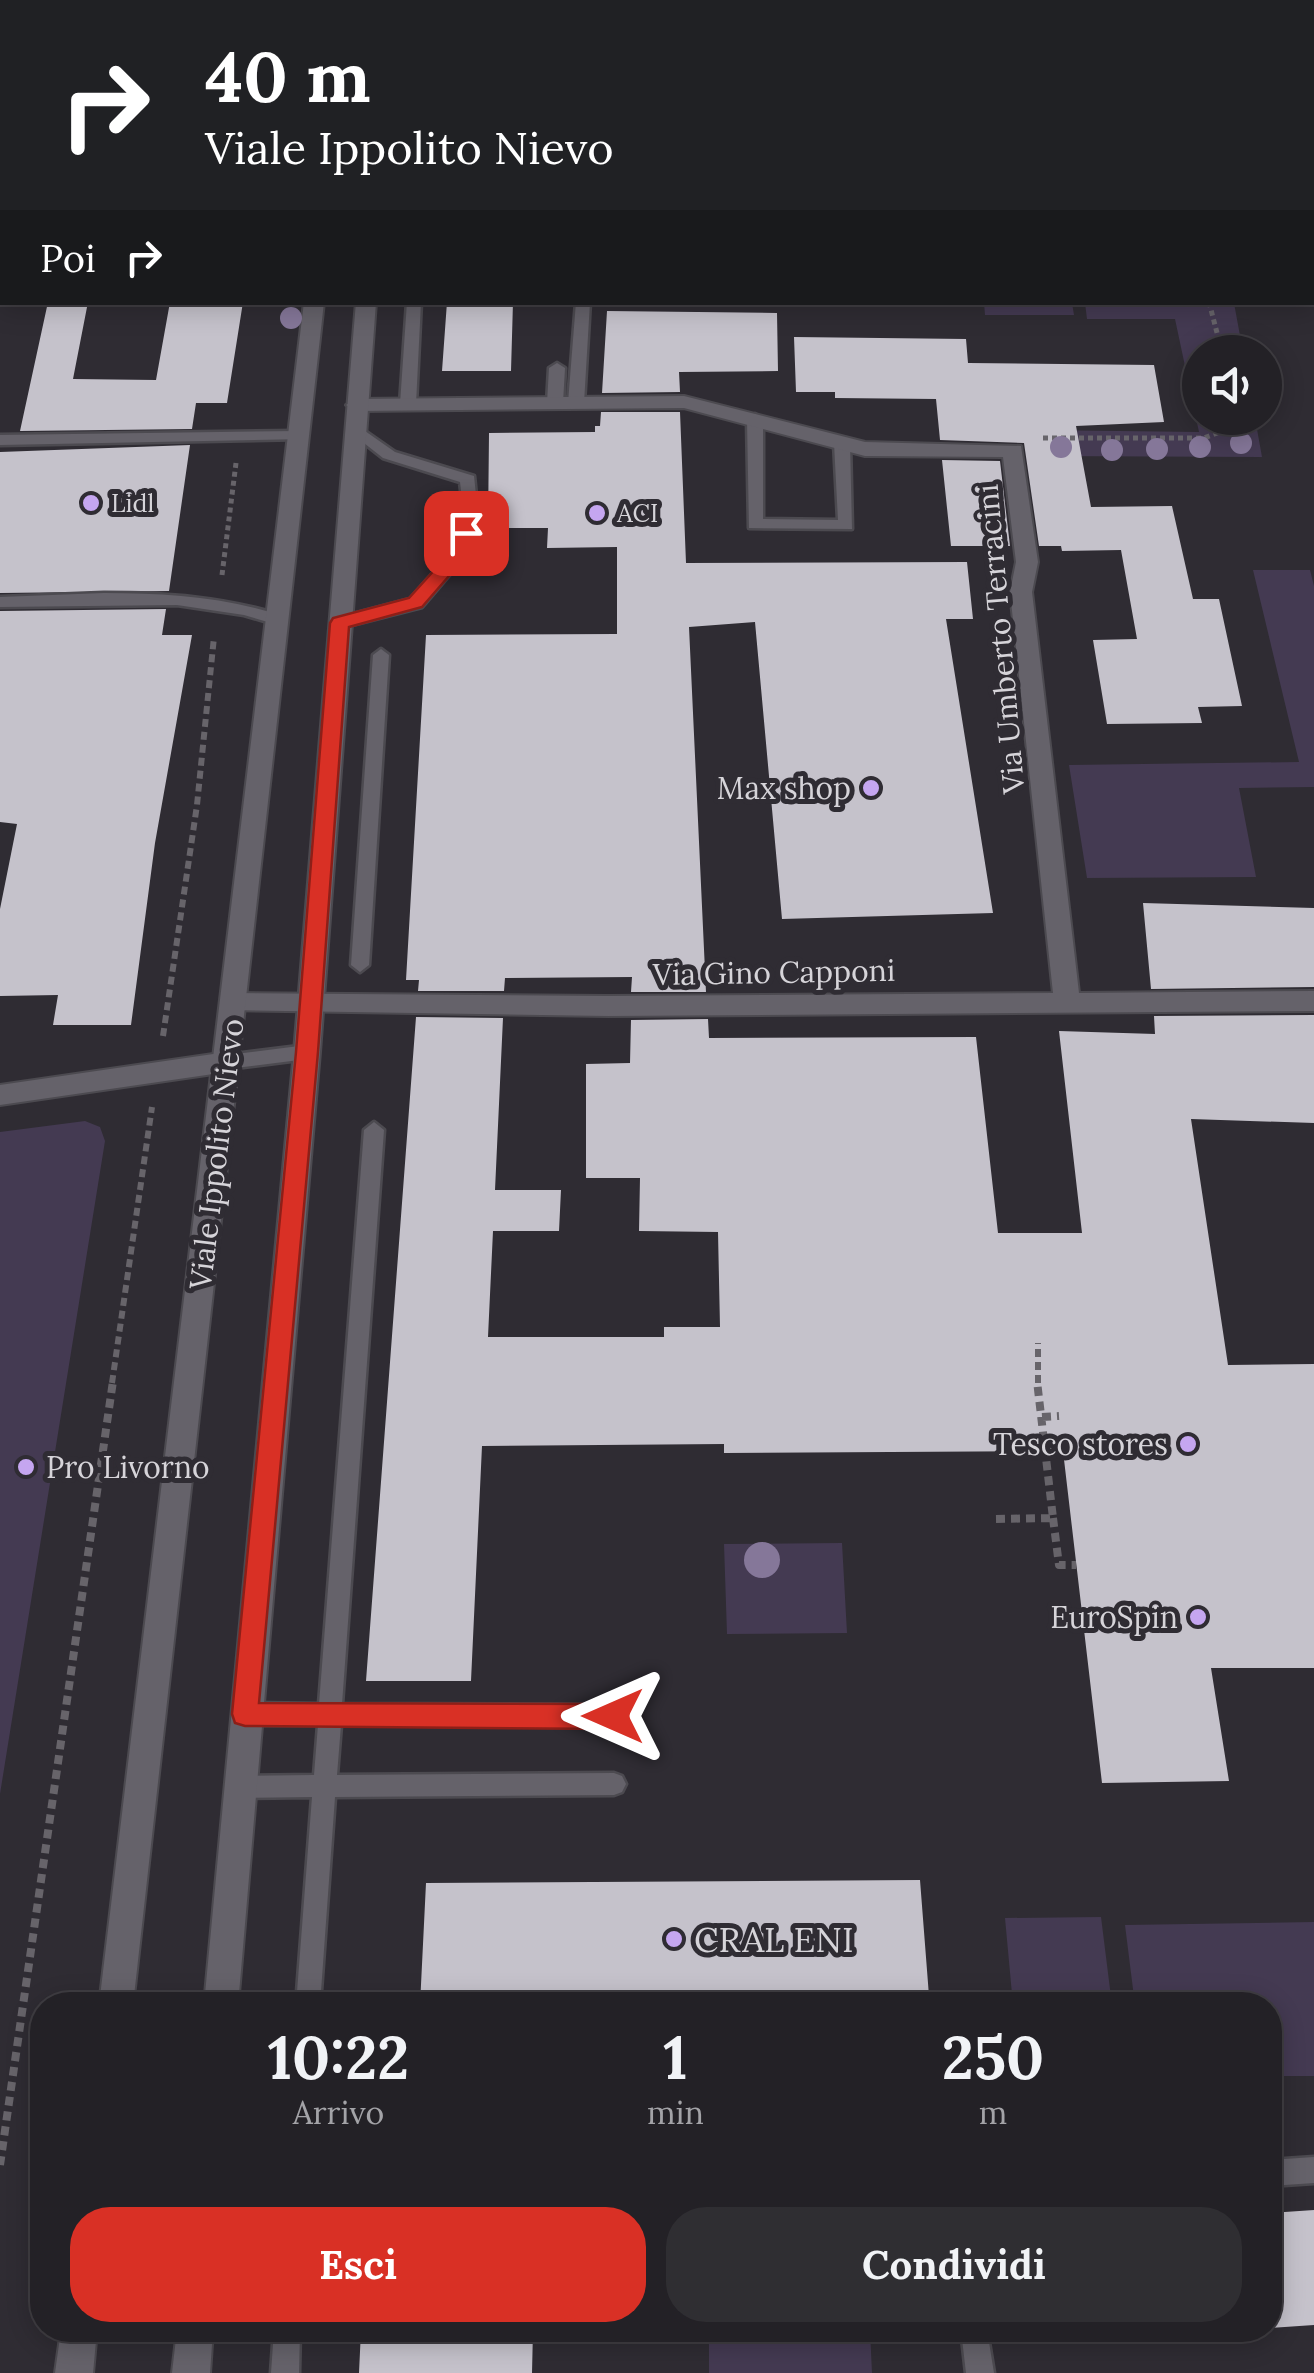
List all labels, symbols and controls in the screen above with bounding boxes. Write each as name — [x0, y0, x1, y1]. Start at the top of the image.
text: 40 m — [205, 32, 371, 121]
icon: right — [40, 40, 170, 170]
text: Viale Ippolito Nievo — [205, 119, 614, 176]
icon: right — [116, 230, 171, 285]
text: Poi — [40, 234, 96, 282]
map controls — [1182, 335, 1282, 435]
button: sound — [1182, 335, 1282, 435]
street label: Via Umberto Terracini — [968, 483, 1033, 796]
place label: Lidl — [111, 487, 154, 519]
pin — [424, 491, 509, 576]
marker: Lidl — [80, 492, 102, 514]
place label: ACI — [616, 497, 658, 529]
marker: ACI — [586, 502, 608, 524]
icon: arrive — [439, 506, 494, 561]
place label: Max shop — [717, 769, 851, 807]
marker: Max shop — [860, 777, 882, 799]
street label: Via Gino Capponi — [652, 951, 895, 993]
street label: Viale Ippolito Nievo — [180, 1017, 251, 1292]
place label: Tesco stores — [993, 1425, 1168, 1463]
marker: Tesco stores — [1177, 1433, 1199, 1455]
place label: Pro Livorno — [46, 1448, 209, 1486]
marker: Pro Livorno — [15, 1456, 37, 1478]
place label: EuroSpin — [1050, 1598, 1178, 1636]
marker: EuroSpin — [1187, 1606, 1209, 1628]
position arrow — [561, 1664, 665, 1768]
place label: CRAL ENI — [694, 1917, 854, 1962]
marker: CRAL ENI — [663, 1928, 685, 1950]
text: 10:22 — [268, 2019, 409, 2095]
text: 1 — [663, 2019, 688, 2095]
text: 250 — [942, 2019, 1044, 2095]
text: Arrivo — [293, 2092, 384, 2133]
text: min — [647, 2092, 704, 2133]
text: m — [979, 2092, 1007, 2133]
button: Esci — [70, 2207, 646, 2322]
button: Condividi — [666, 2207, 1242, 2322]

